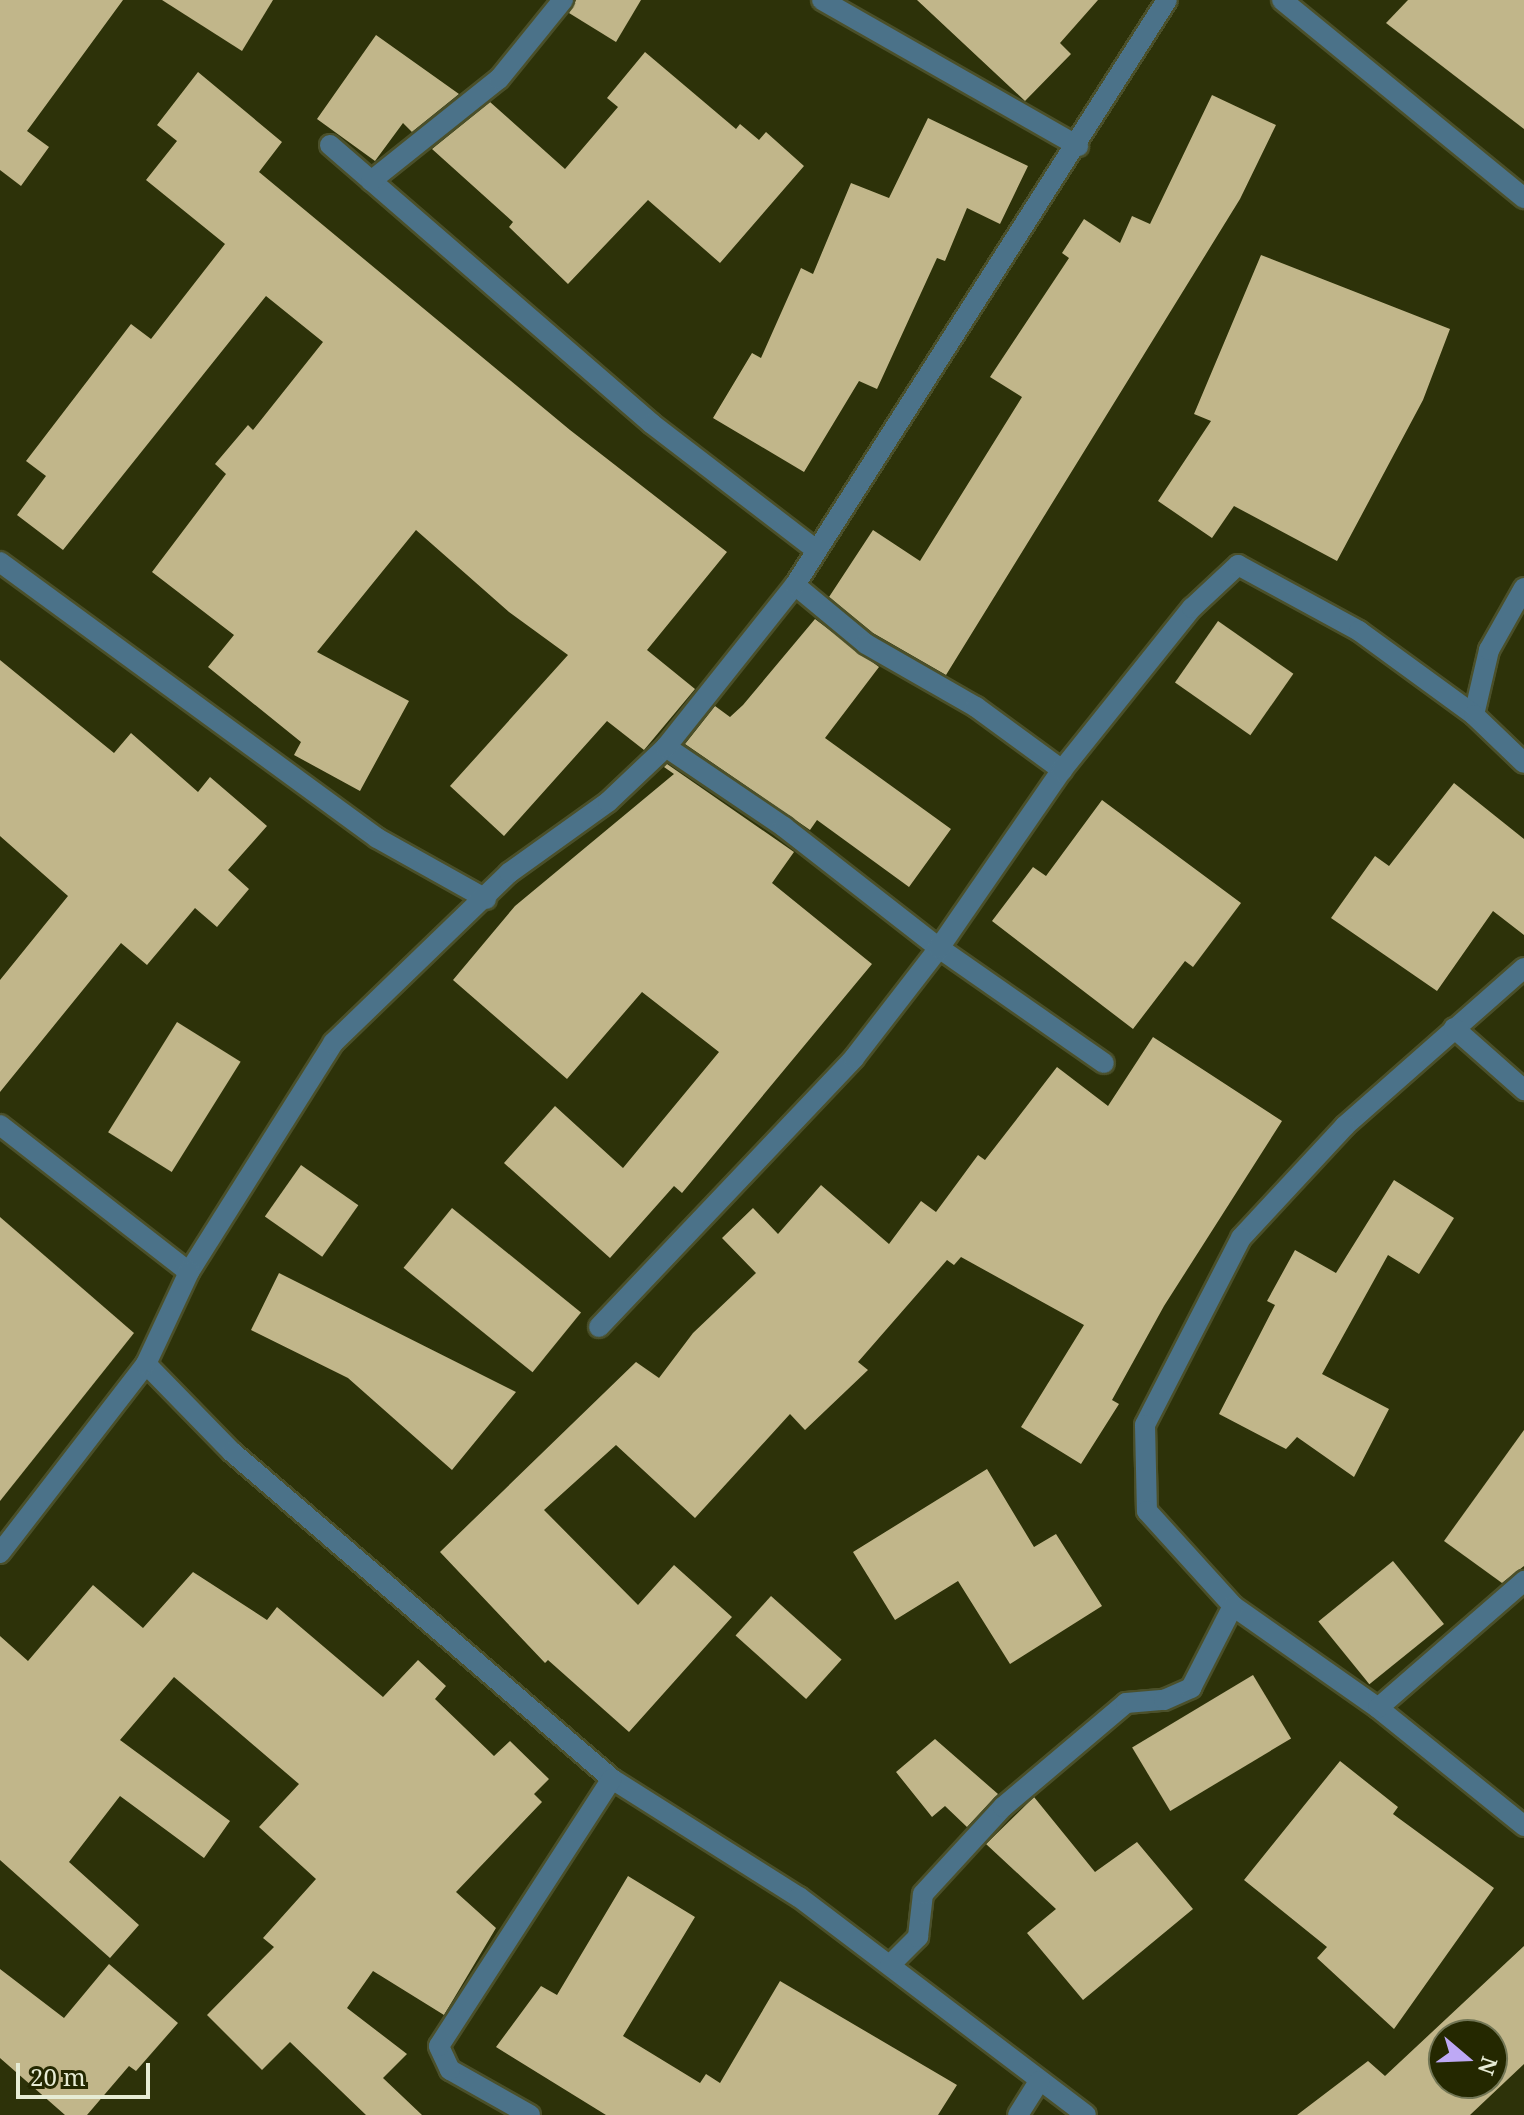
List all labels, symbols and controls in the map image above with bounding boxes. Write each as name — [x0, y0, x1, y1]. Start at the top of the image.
north arrow — [1428, 2019, 1508, 2099]
scale bar — [20, 2047, 154, 2097]
text: N — [1472, 2053, 1506, 2079]
text: 20 m — [30, 2060, 86, 2093]

